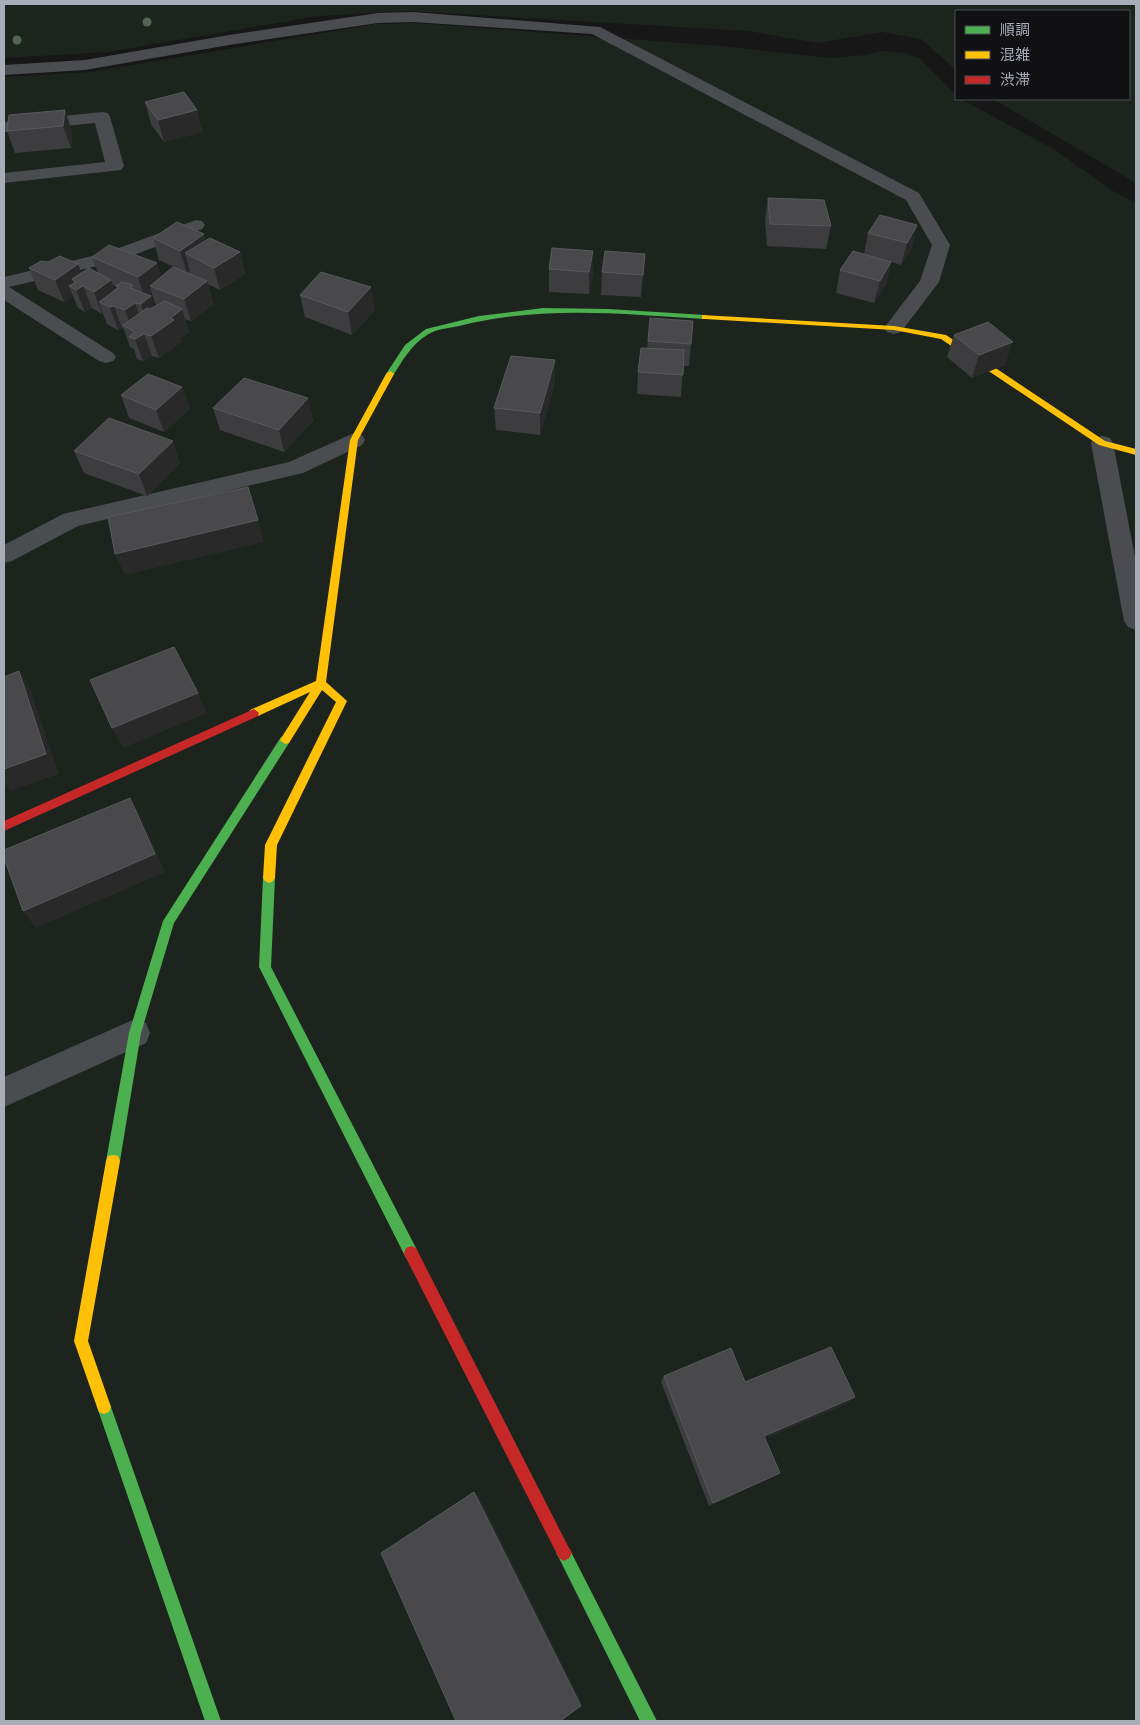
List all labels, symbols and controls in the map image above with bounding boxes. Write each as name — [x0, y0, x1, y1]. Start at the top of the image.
legend — [955, 10, 1130, 100]
text: 順調 — [1000, 23, 1030, 38]
text: 混雑 — [1000, 47, 1030, 63]
text: 渋滞 — [1000, 72, 1030, 88]

